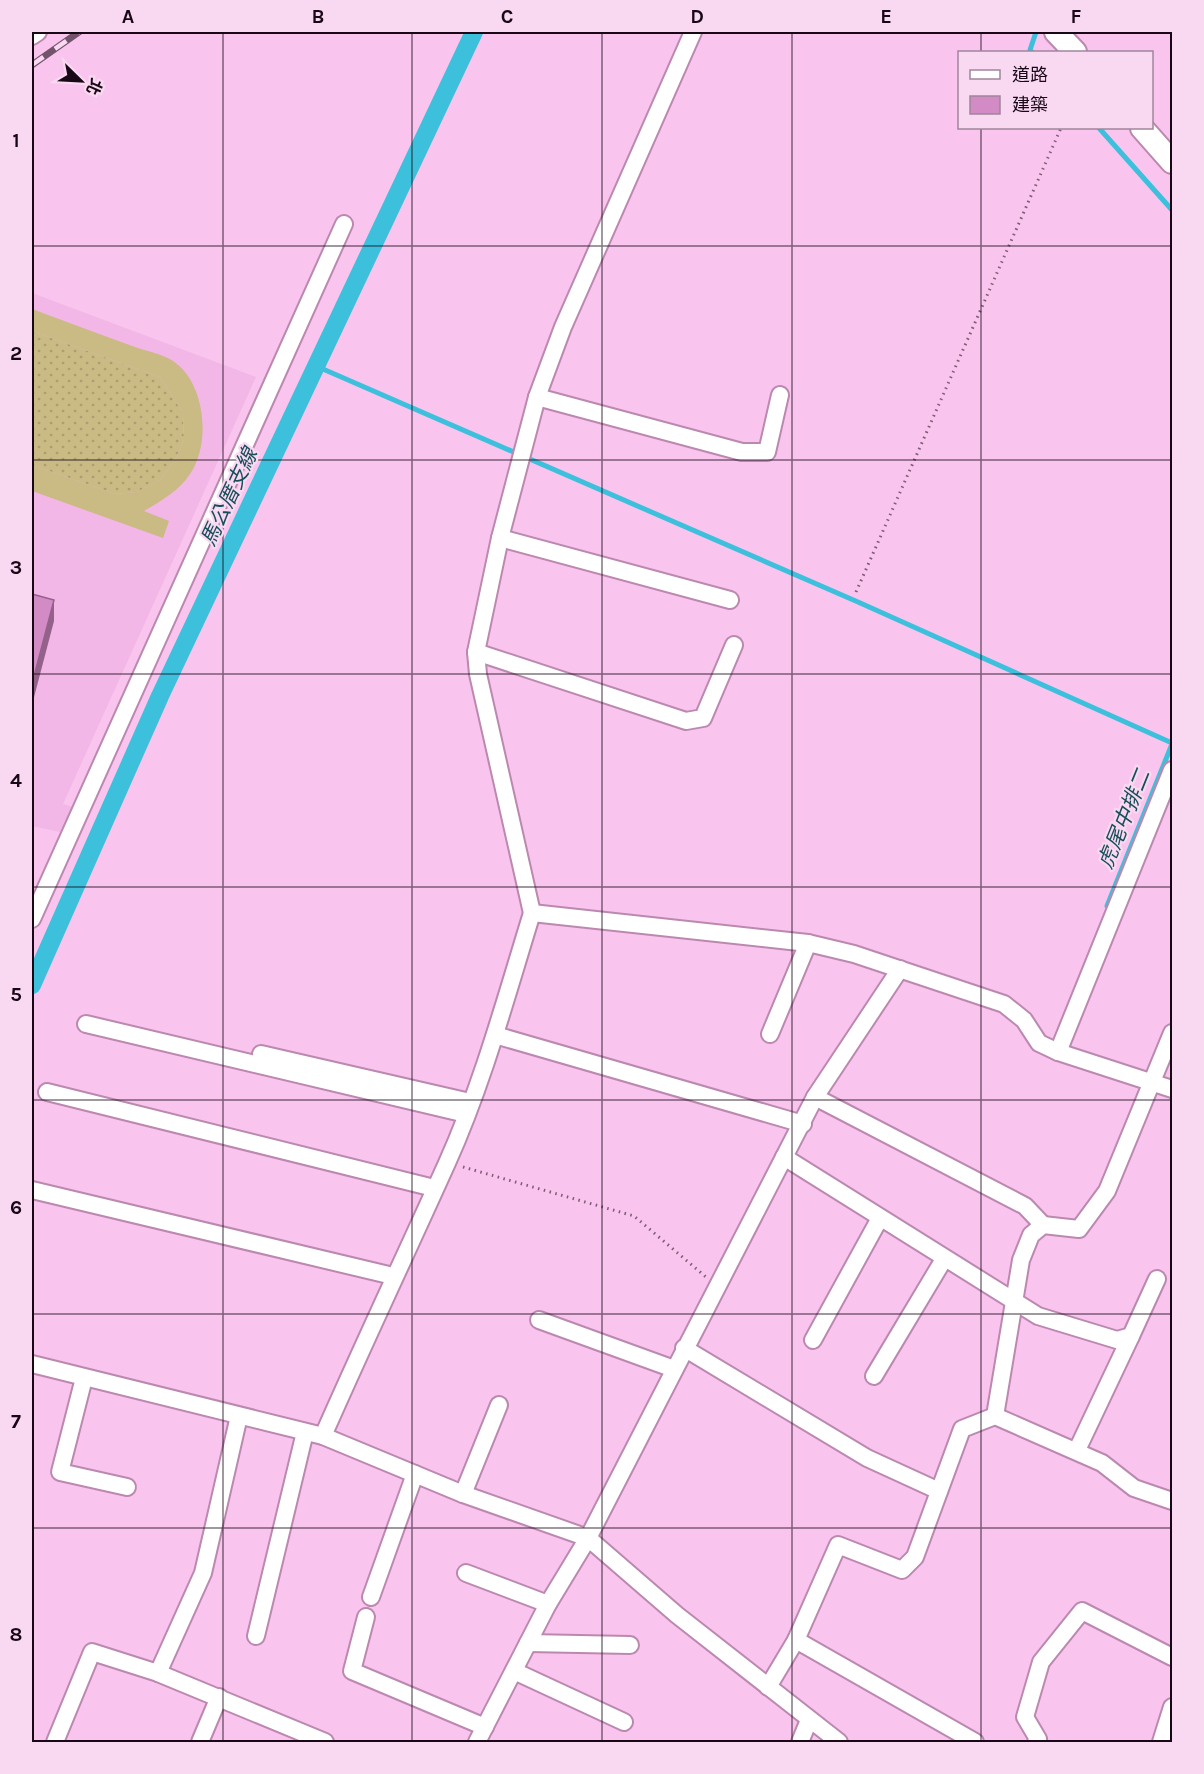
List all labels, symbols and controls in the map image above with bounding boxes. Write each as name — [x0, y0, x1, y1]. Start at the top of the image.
text: A — [122, 5, 135, 28]
text: B — [312, 5, 324, 28]
text: C — [501, 5, 513, 28]
text: D — [690, 5, 704, 28]
text: E — [880, 5, 892, 28]
text: F — [1071, 5, 1082, 28]
north arrow — [51, 51, 111, 111]
legend — [958, 51, 1153, 129]
text: 道路 — [1012, 64, 1048, 86]
text: 北 — [82, 76, 106, 98]
text: 建築 — [1012, 94, 1048, 116]
text: 1 — [12, 129, 20, 152]
text: 2 — [10, 342, 22, 365]
water label: 馬公厝支線 — [196, 443, 263, 550]
text: 3 — [10, 556, 22, 579]
water label: 虎尾中排二 — [1093, 765, 1155, 872]
text: 4 — [10, 769, 22, 792]
text: 5 — [10, 983, 22, 1006]
text: 6 — [10, 1196, 22, 1219]
text: 7 — [11, 1410, 21, 1433]
text: 8 — [10, 1623, 22, 1646]

